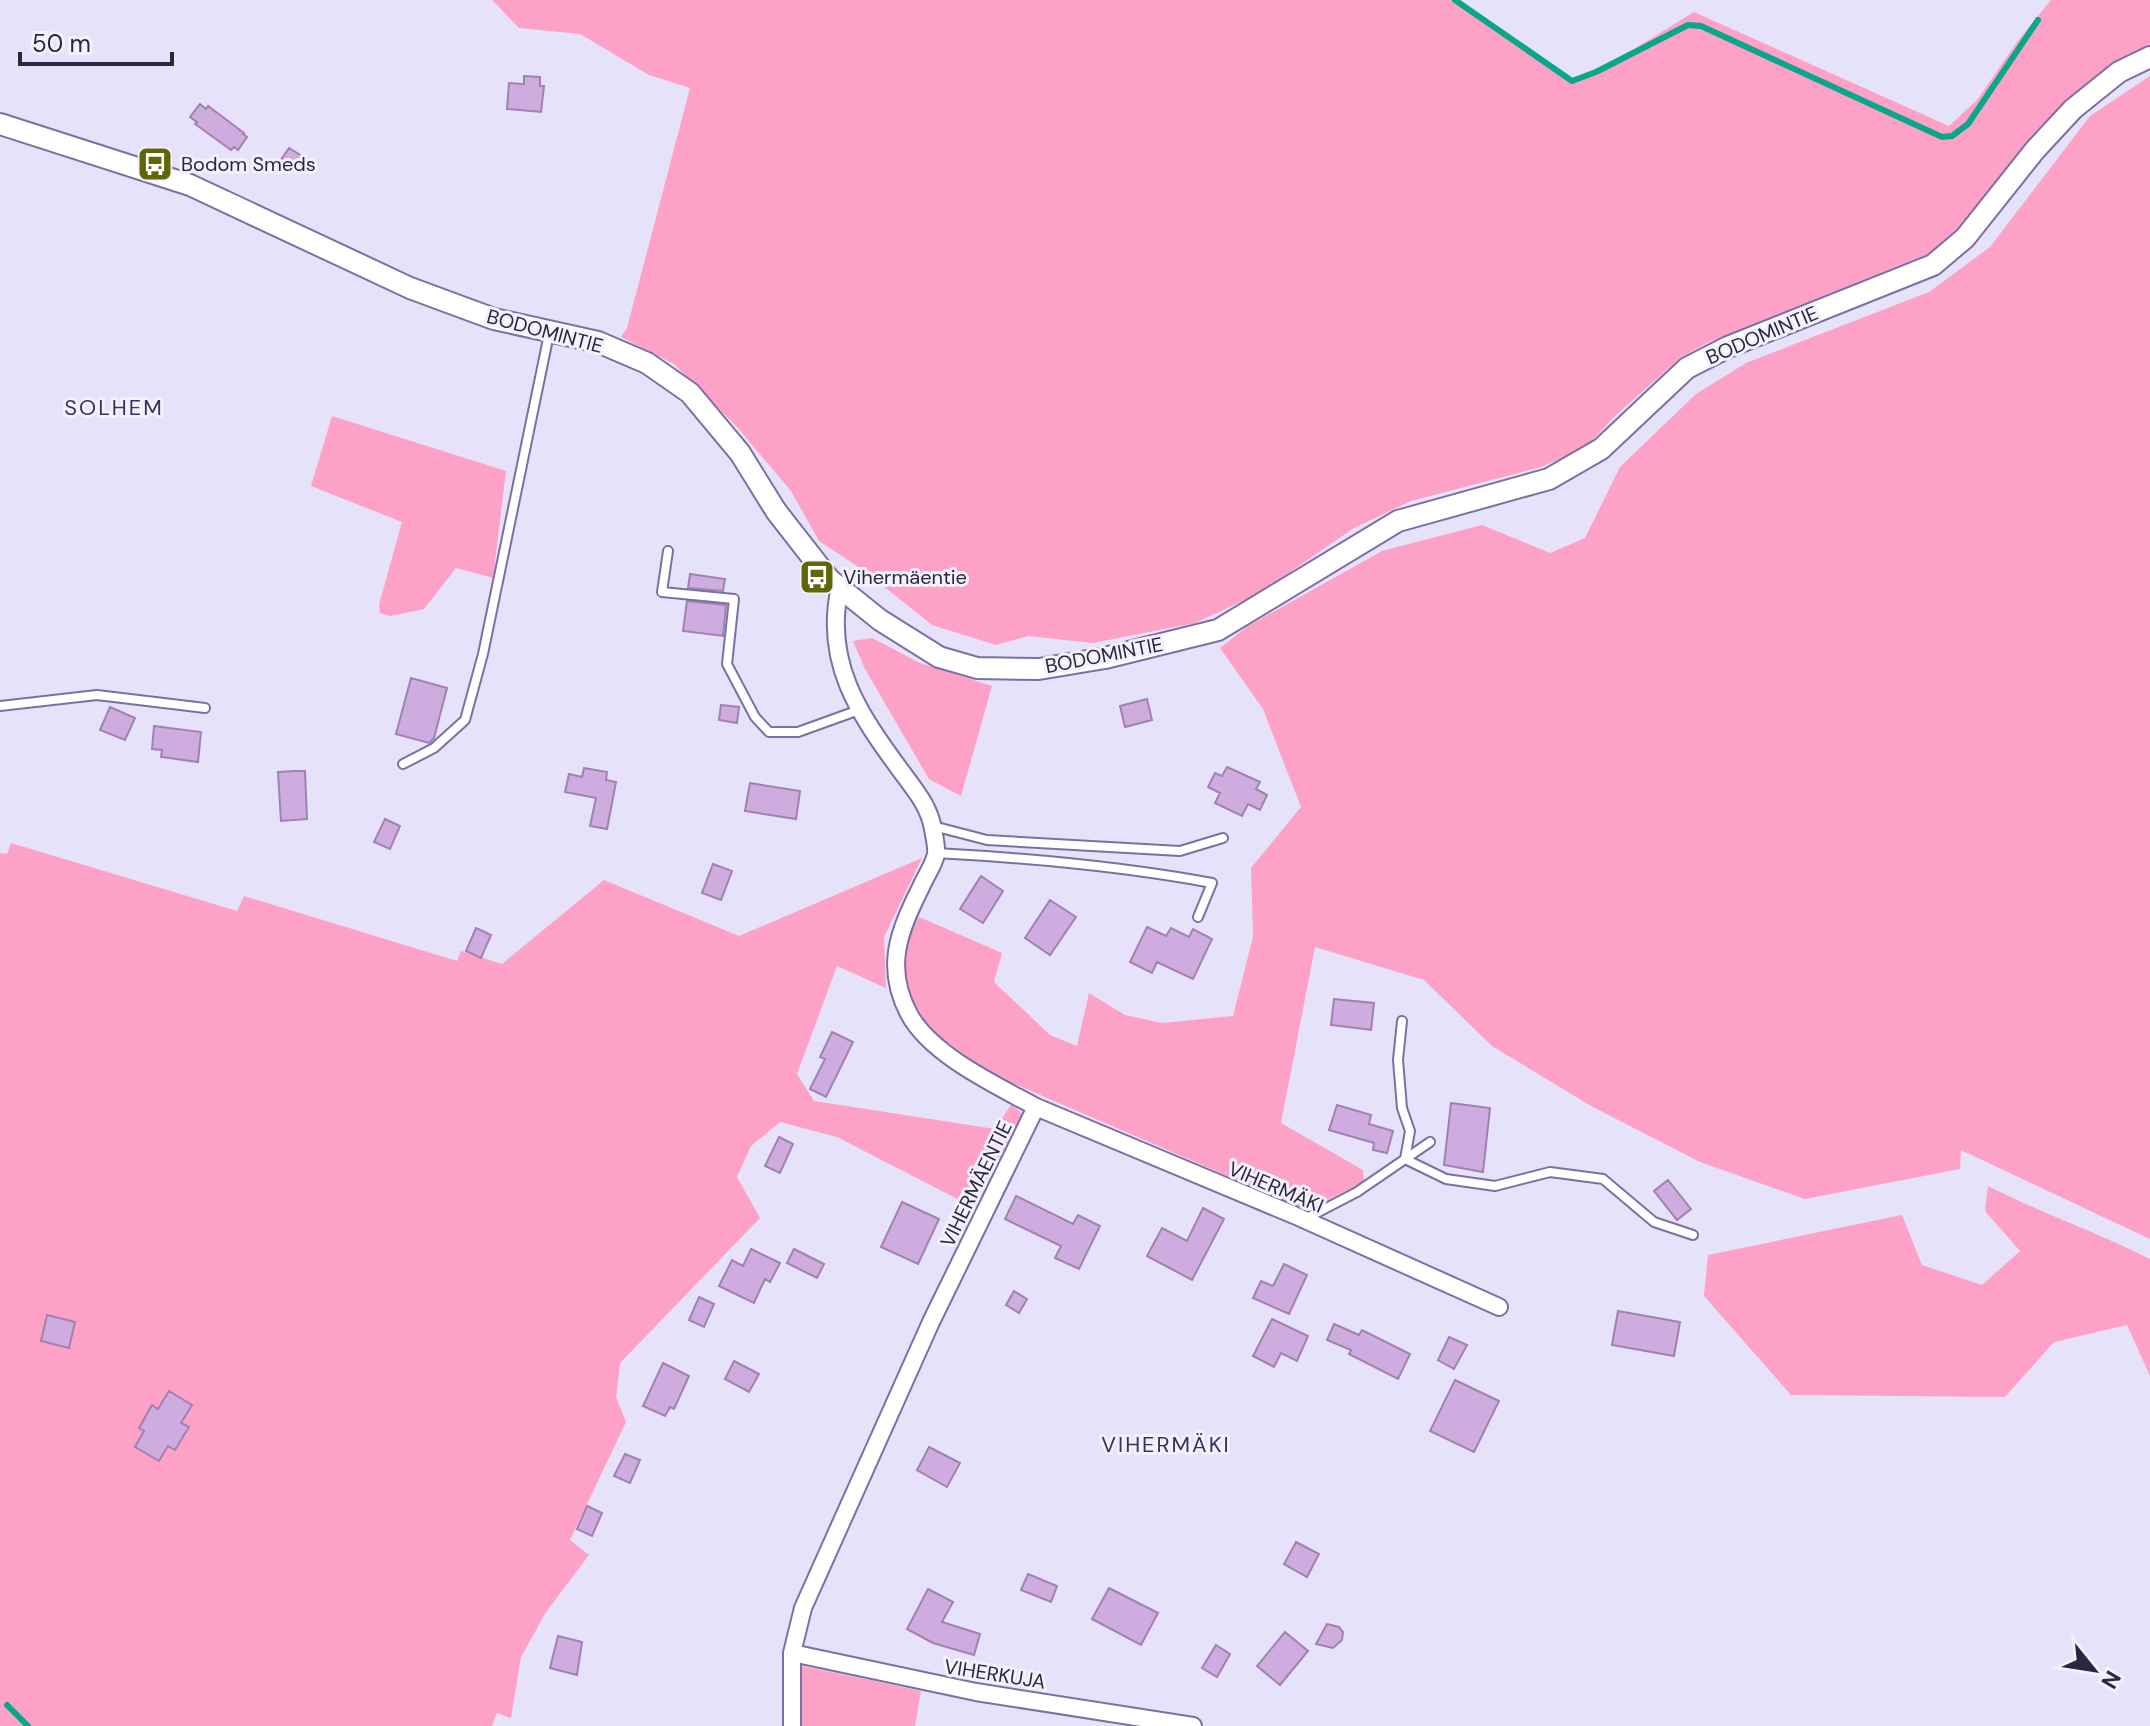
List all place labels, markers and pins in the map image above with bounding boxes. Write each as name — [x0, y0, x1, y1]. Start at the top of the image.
bus stop icon: Bodom Smeds — [136, 145, 174, 183]
place label: Bodom Smeds — [181, 151, 316, 177]
bus stop icon: Vihermäentie — [798, 558, 836, 596]
place label: Vihermäentie — [843, 564, 967, 590]

